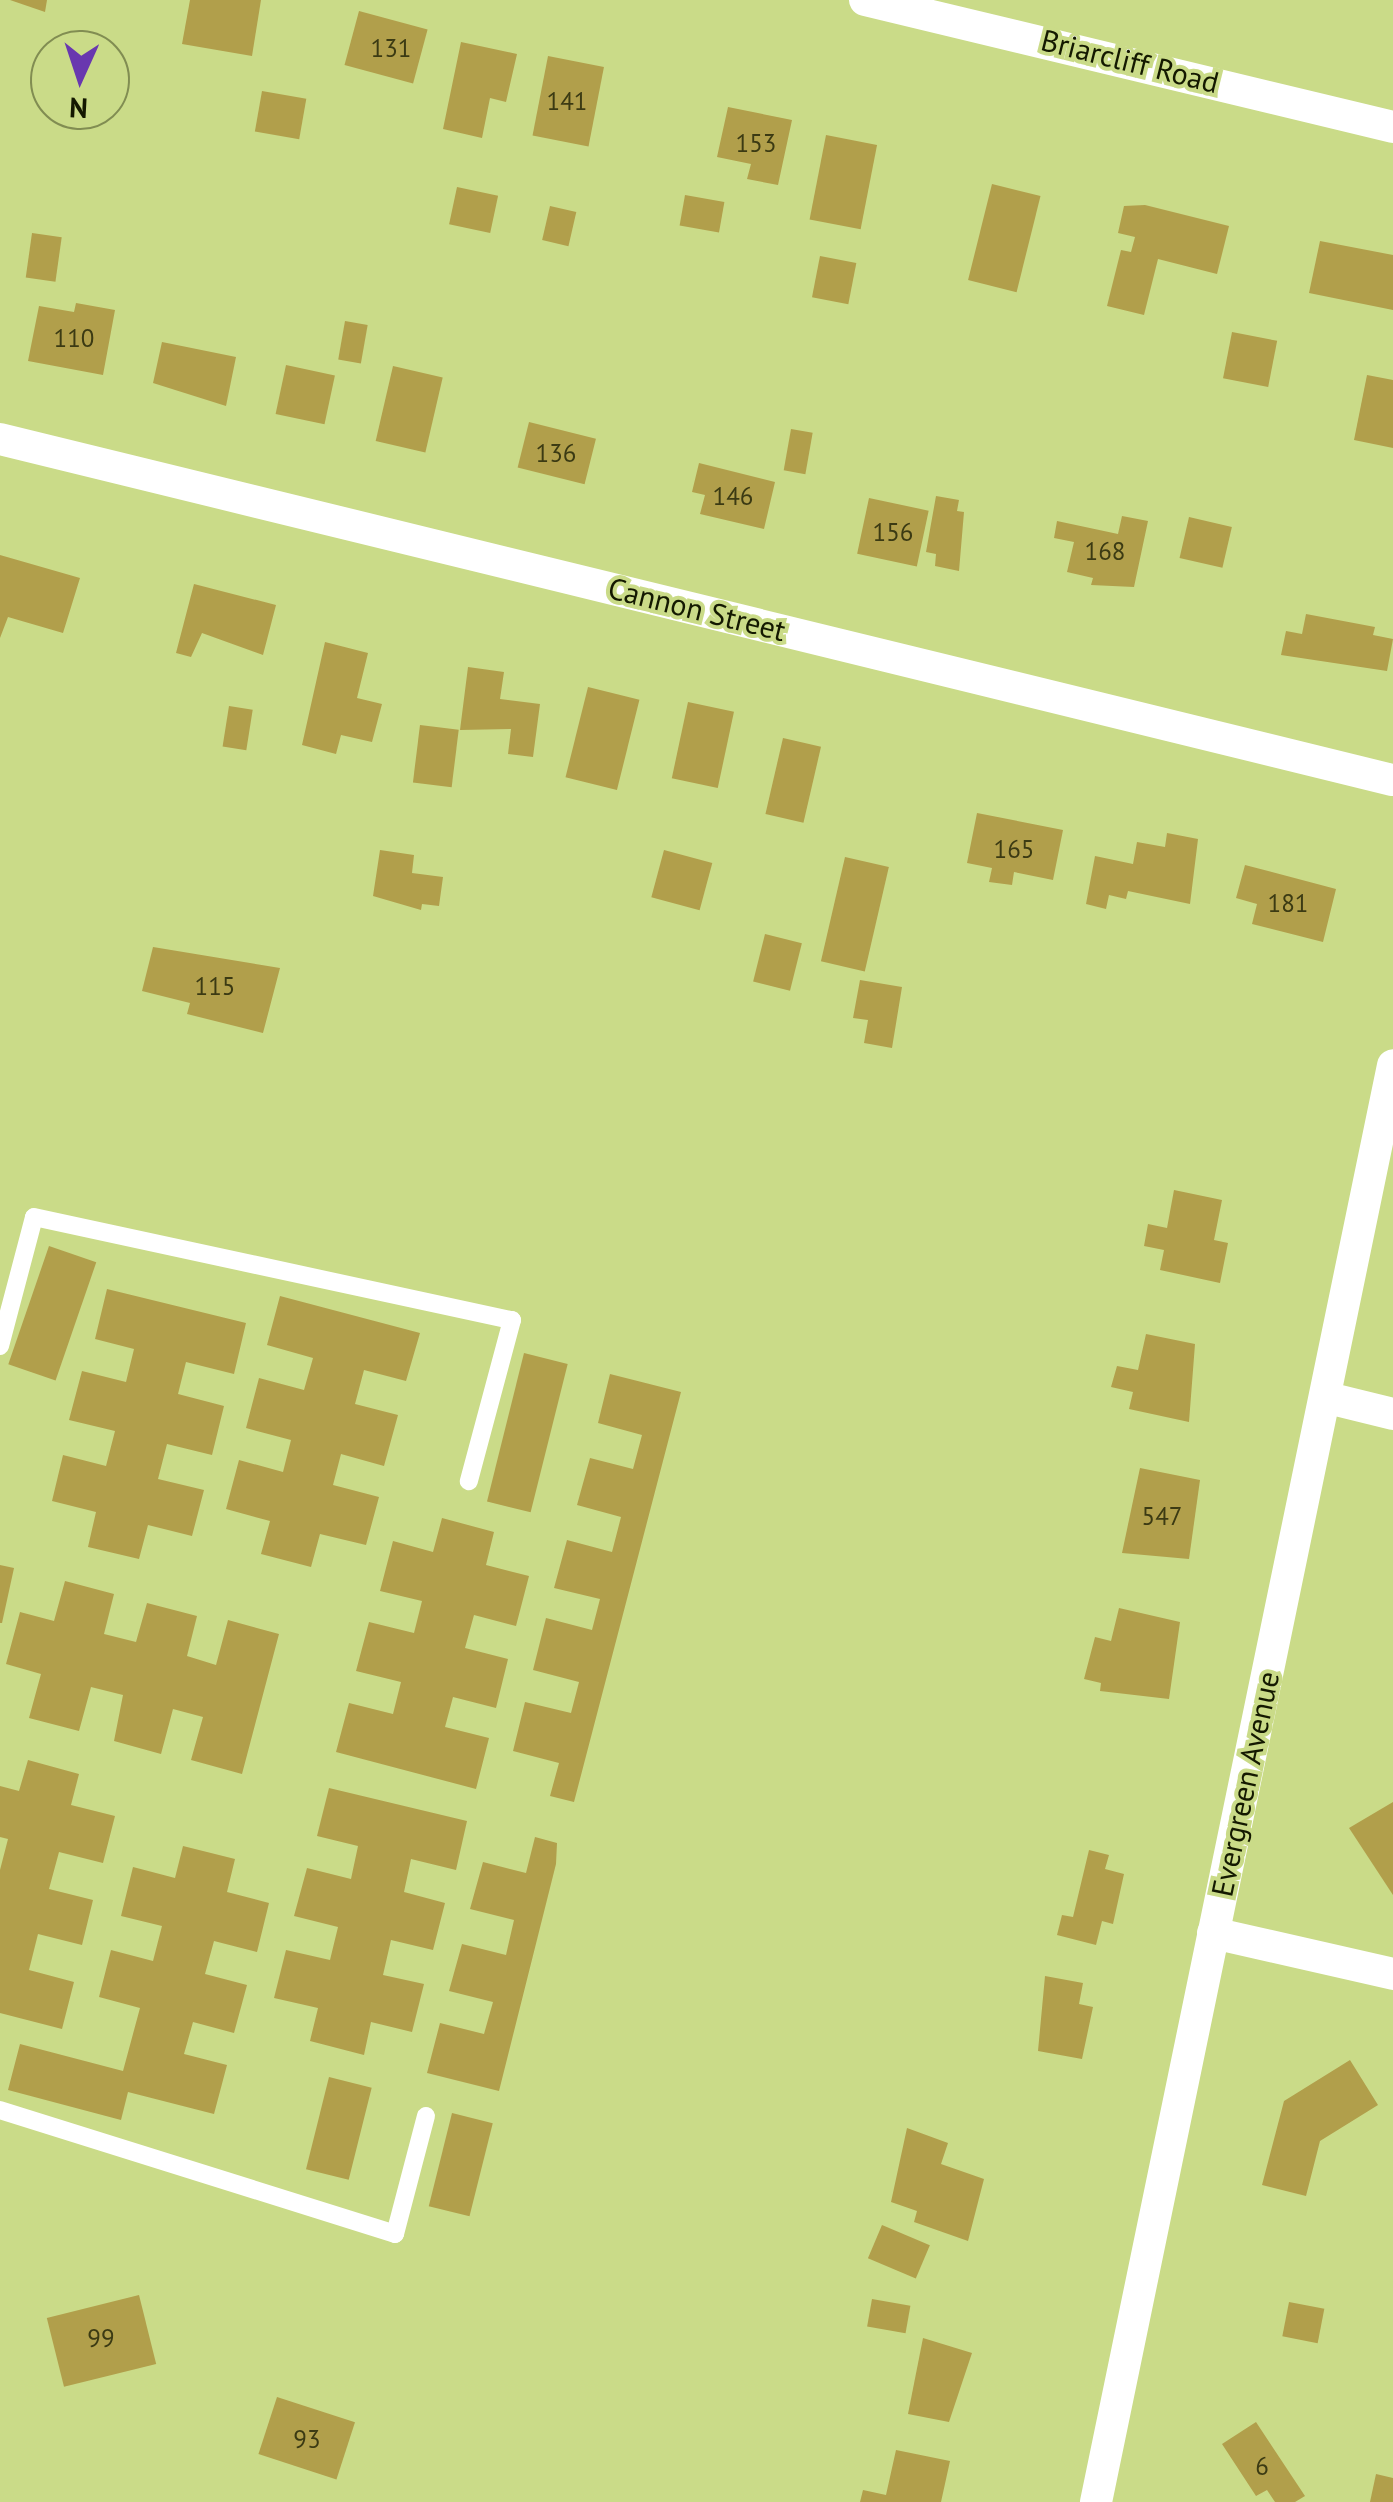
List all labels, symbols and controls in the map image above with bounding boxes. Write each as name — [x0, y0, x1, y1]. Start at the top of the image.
street label: Briarcliff Road — [1037, 22, 1223, 100]
north arrow — [30, 30, 130, 130]
house number: 131 — [371, 33, 411, 63]
house number: 141 — [547, 86, 587, 116]
text: N — [68, 90, 89, 127]
house number: 153 — [736, 128, 776, 158]
house number: 110 — [54, 323, 94, 353]
house number: 136 — [536, 438, 576, 468]
house number: 146 — [713, 481, 753, 511]
house number: 156 — [873, 517, 913, 547]
house number: 168 — [1085, 536, 1125, 566]
street label: Cannon Street — [605, 570, 789, 648]
house number: 165 — [994, 834, 1034, 864]
house number: 181 — [1268, 888, 1308, 918]
house number: 115 — [195, 971, 235, 1001]
house number: 547 — [1142, 1501, 1182, 1531]
street label: Evergreen Avenue — [1203, 1668, 1287, 1900]
house number: 99 — [87, 2323, 115, 2353]
house number: 93 — [293, 2424, 321, 2454]
house number: 6 — [1255, 2451, 1269, 2481]

